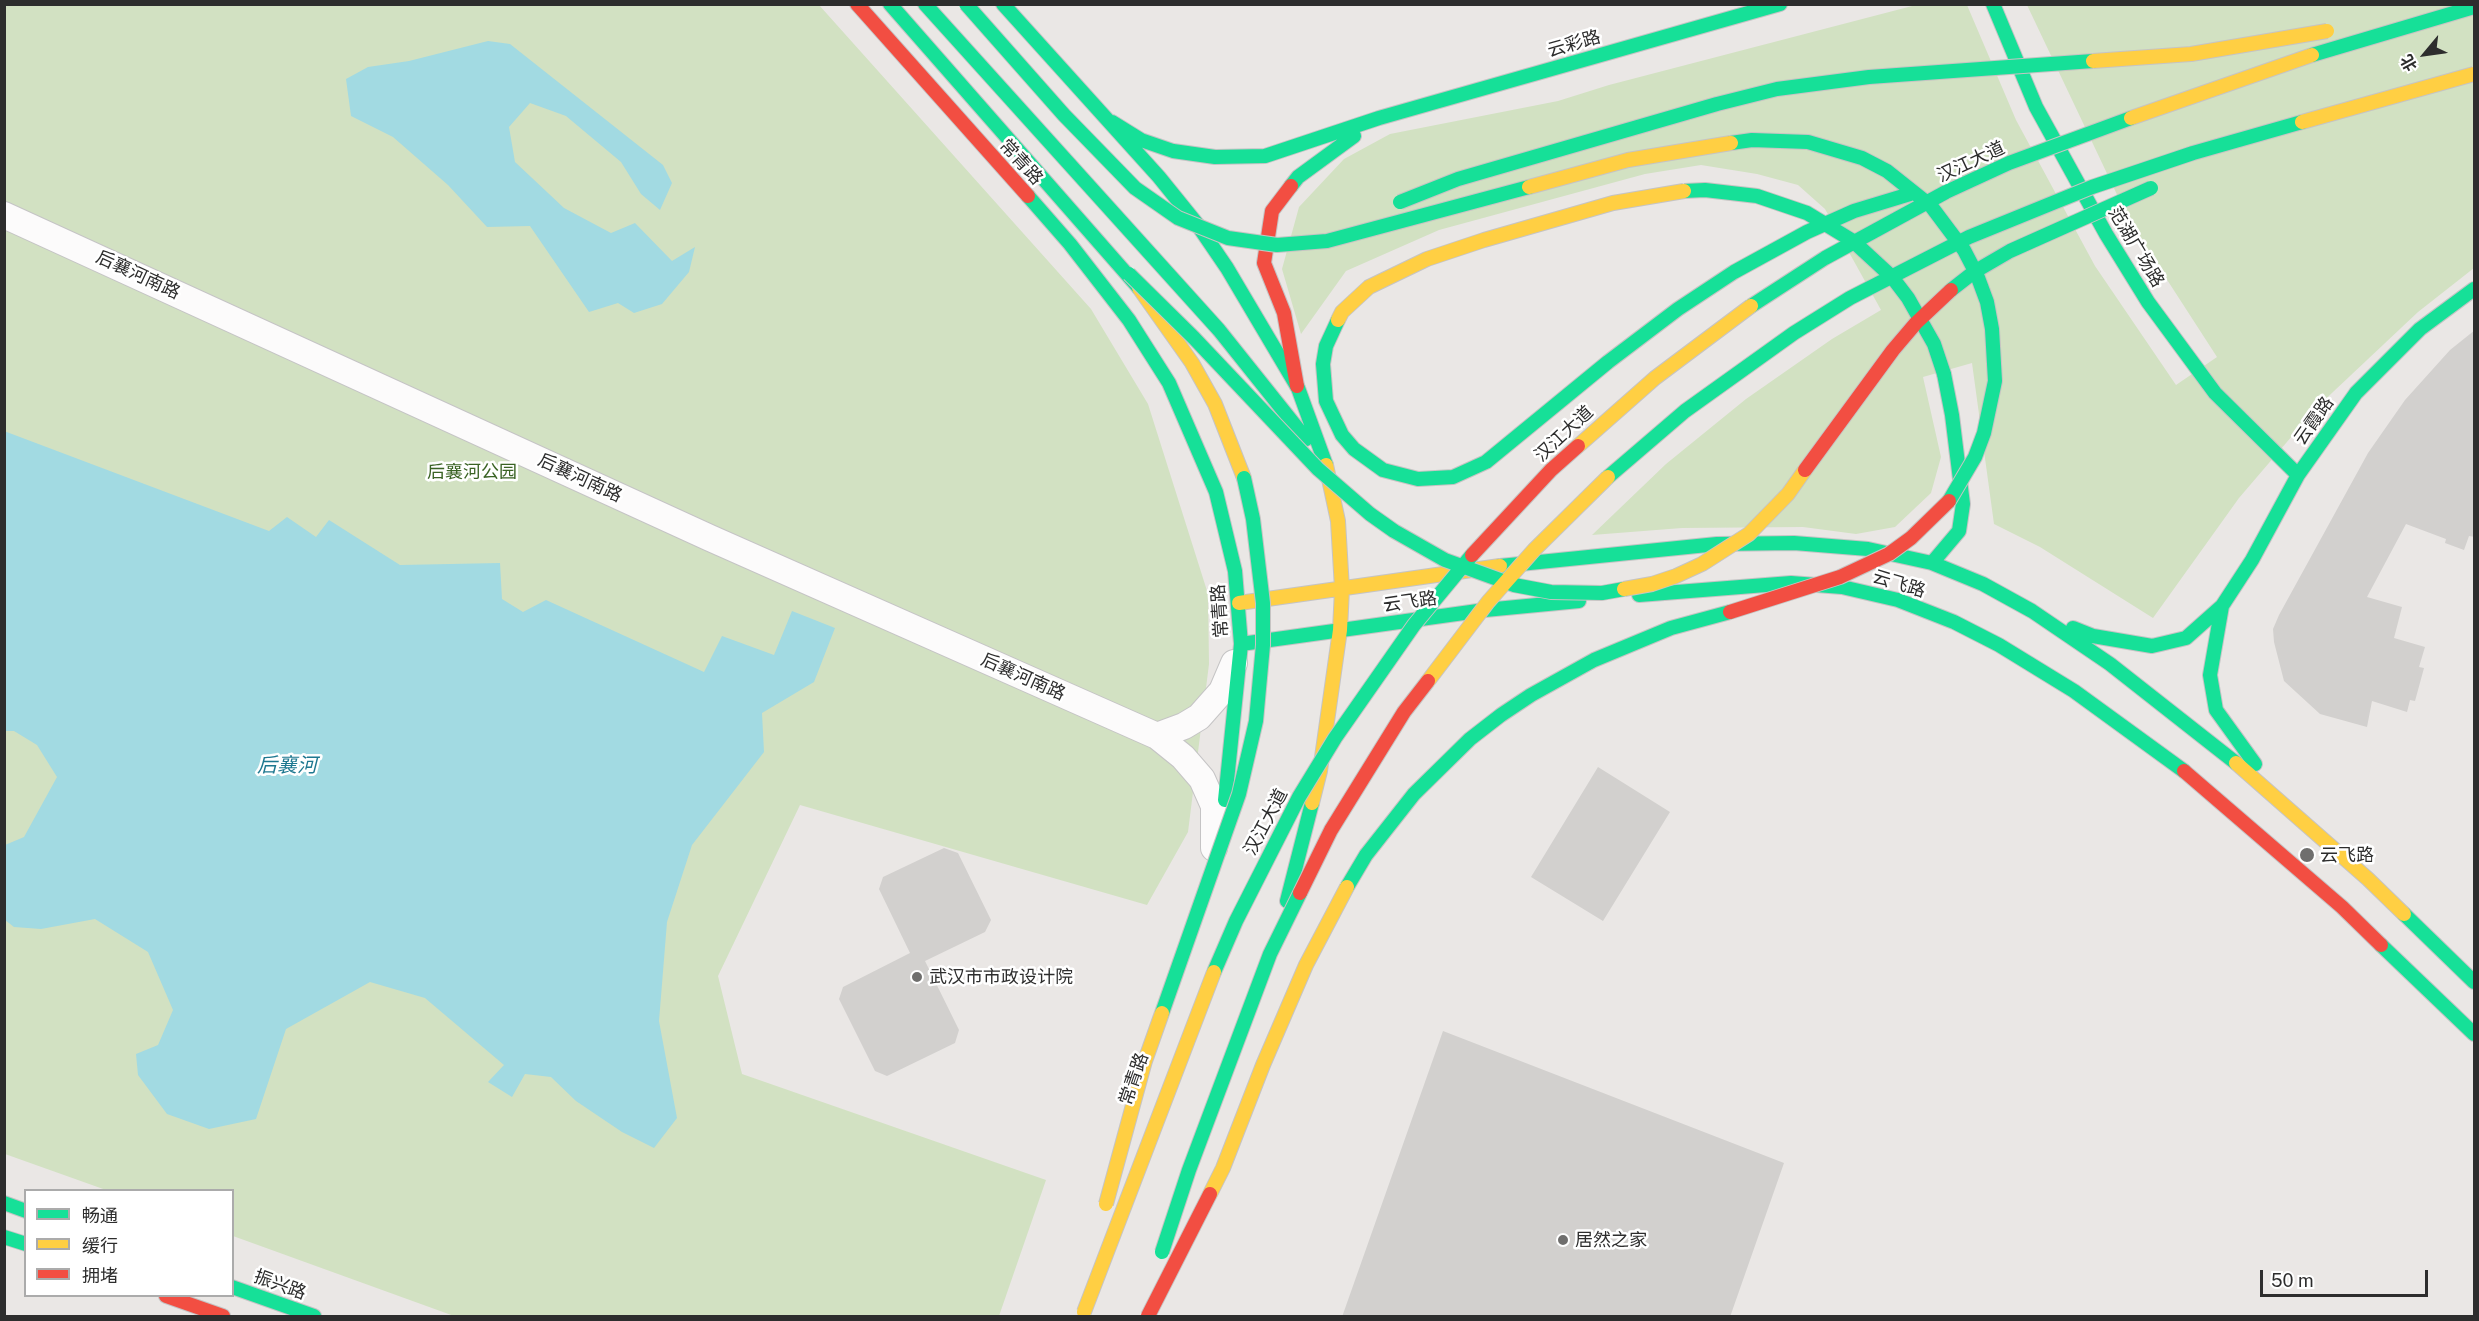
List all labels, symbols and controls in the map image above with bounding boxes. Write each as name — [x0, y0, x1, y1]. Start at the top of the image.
north arrow — [2395, 24, 2455, 84]
street label: 云彩路 — [1545, 26, 1603, 62]
text: 北 — [2397, 51, 2421, 75]
street label: 常青路 — [995, 135, 1047, 189]
street label: 汉江大道 — [1934, 137, 2008, 187]
street label: 范湖广场路 — [2104, 203, 2168, 291]
street label: 后襄河南路 — [93, 246, 183, 304]
street label: 云霞路 — [2290, 393, 2338, 449]
street label: 汉江大道 — [1530, 402, 1598, 466]
street label: 后襄河南路 — [535, 449, 625, 507]
park label: 后襄河公园 — [427, 461, 517, 483]
street label: 云飞路 — [1870, 566, 1928, 602]
street label: 常青路 — [1207, 583, 1233, 639]
street label: 云飞路 — [1382, 588, 1438, 616]
street label: 后襄河南路 — [977, 649, 1069, 705]
water label: 后襄河 — [257, 754, 317, 778]
street label: 汉江大道 — [1240, 785, 1292, 859]
place label: 云飞路 — [2320, 844, 2374, 866]
marker: 云飞路 — [2298, 846, 2316, 864]
place label: 武汉市市政设计院 — [929, 966, 1073, 988]
marker: 武汉市市政设计院 — [910, 970, 924, 984]
street label: 常青路 — [1115, 1050, 1153, 1108]
legend — [24, 1189, 234, 1297]
text: 畅通 — [82, 1205, 118, 1226]
place label: 居然之家 — [1575, 1229, 1647, 1251]
marker: 居然之家 — [1556, 1233, 1570, 1247]
text: 缓行 — [82, 1235, 118, 1256]
scale bar — [2263, 1258, 2431, 1296]
text: 拥堵 — [82, 1265, 118, 1286]
street label: 振兴路 — [251, 1266, 309, 1304]
text: 50 m — [2271, 1270, 2314, 1291]

